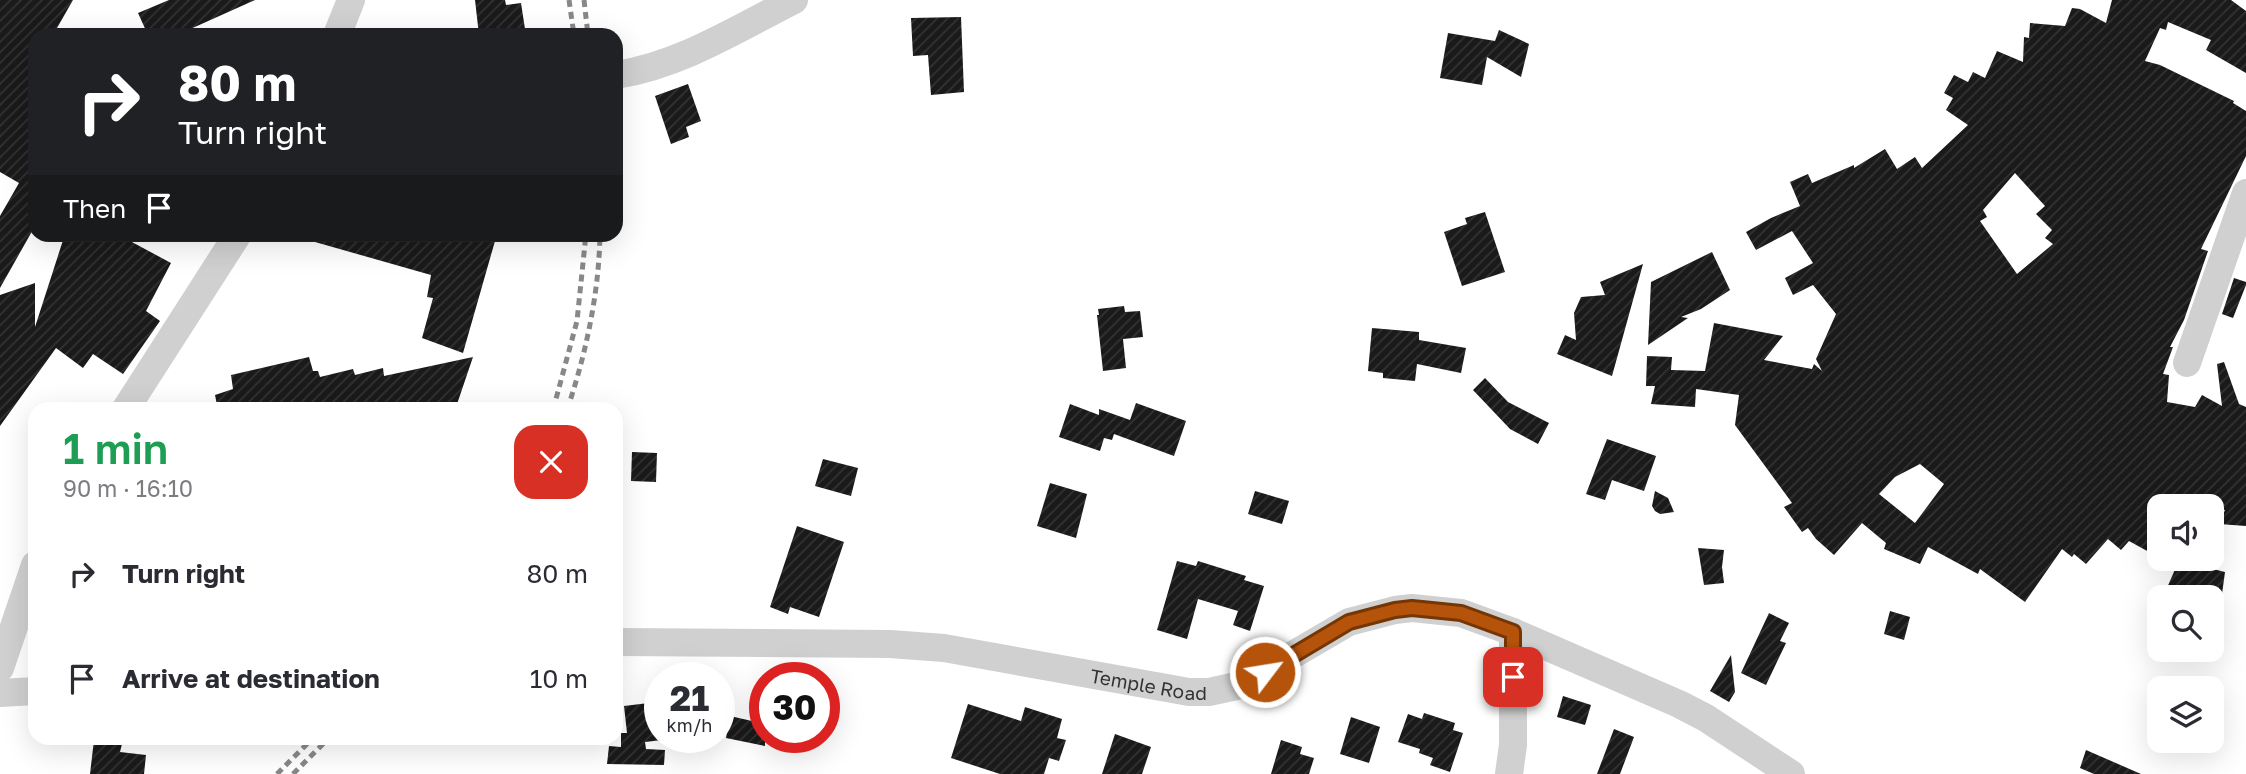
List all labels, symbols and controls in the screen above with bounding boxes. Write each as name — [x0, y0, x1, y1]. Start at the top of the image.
text: 80 m — [178, 53, 296, 112]
icon: right — [63, 56, 154, 147]
text: Turn right — [178, 113, 327, 151]
icon: arrive — [140, 189, 178, 227]
text: Then — [63, 193, 126, 224]
text: 1 min — [63, 423, 168, 473]
button: close — [514, 425, 588, 499]
text: 90 m · 16:10 — [63, 474, 193, 502]
map controls — [2147, 494, 2224, 753]
button: sound — [2147, 494, 2224, 571]
icon: right — [63, 555, 101, 593]
text: Turn right — [122, 558, 245, 589]
text: 80 m — [527, 558, 588, 589]
button: search — [2147, 585, 2224, 662]
position arrow — [1228, 635, 1302, 709]
pin — [1483, 647, 1543, 707]
icon: arrive — [1494, 658, 1532, 696]
icon: arrive — [63, 660, 101, 698]
speed limit sign: 30 — [749, 662, 840, 753]
text: Arrive at destination — [122, 663, 380, 694]
text: 10 m — [530, 663, 588, 694]
street label: Temple Road — [1089, 663, 1207, 704]
button: layers — [2147, 676, 2224, 753]
text: 21 — [670, 677, 709, 719]
text: km/h — [667, 714, 712, 736]

